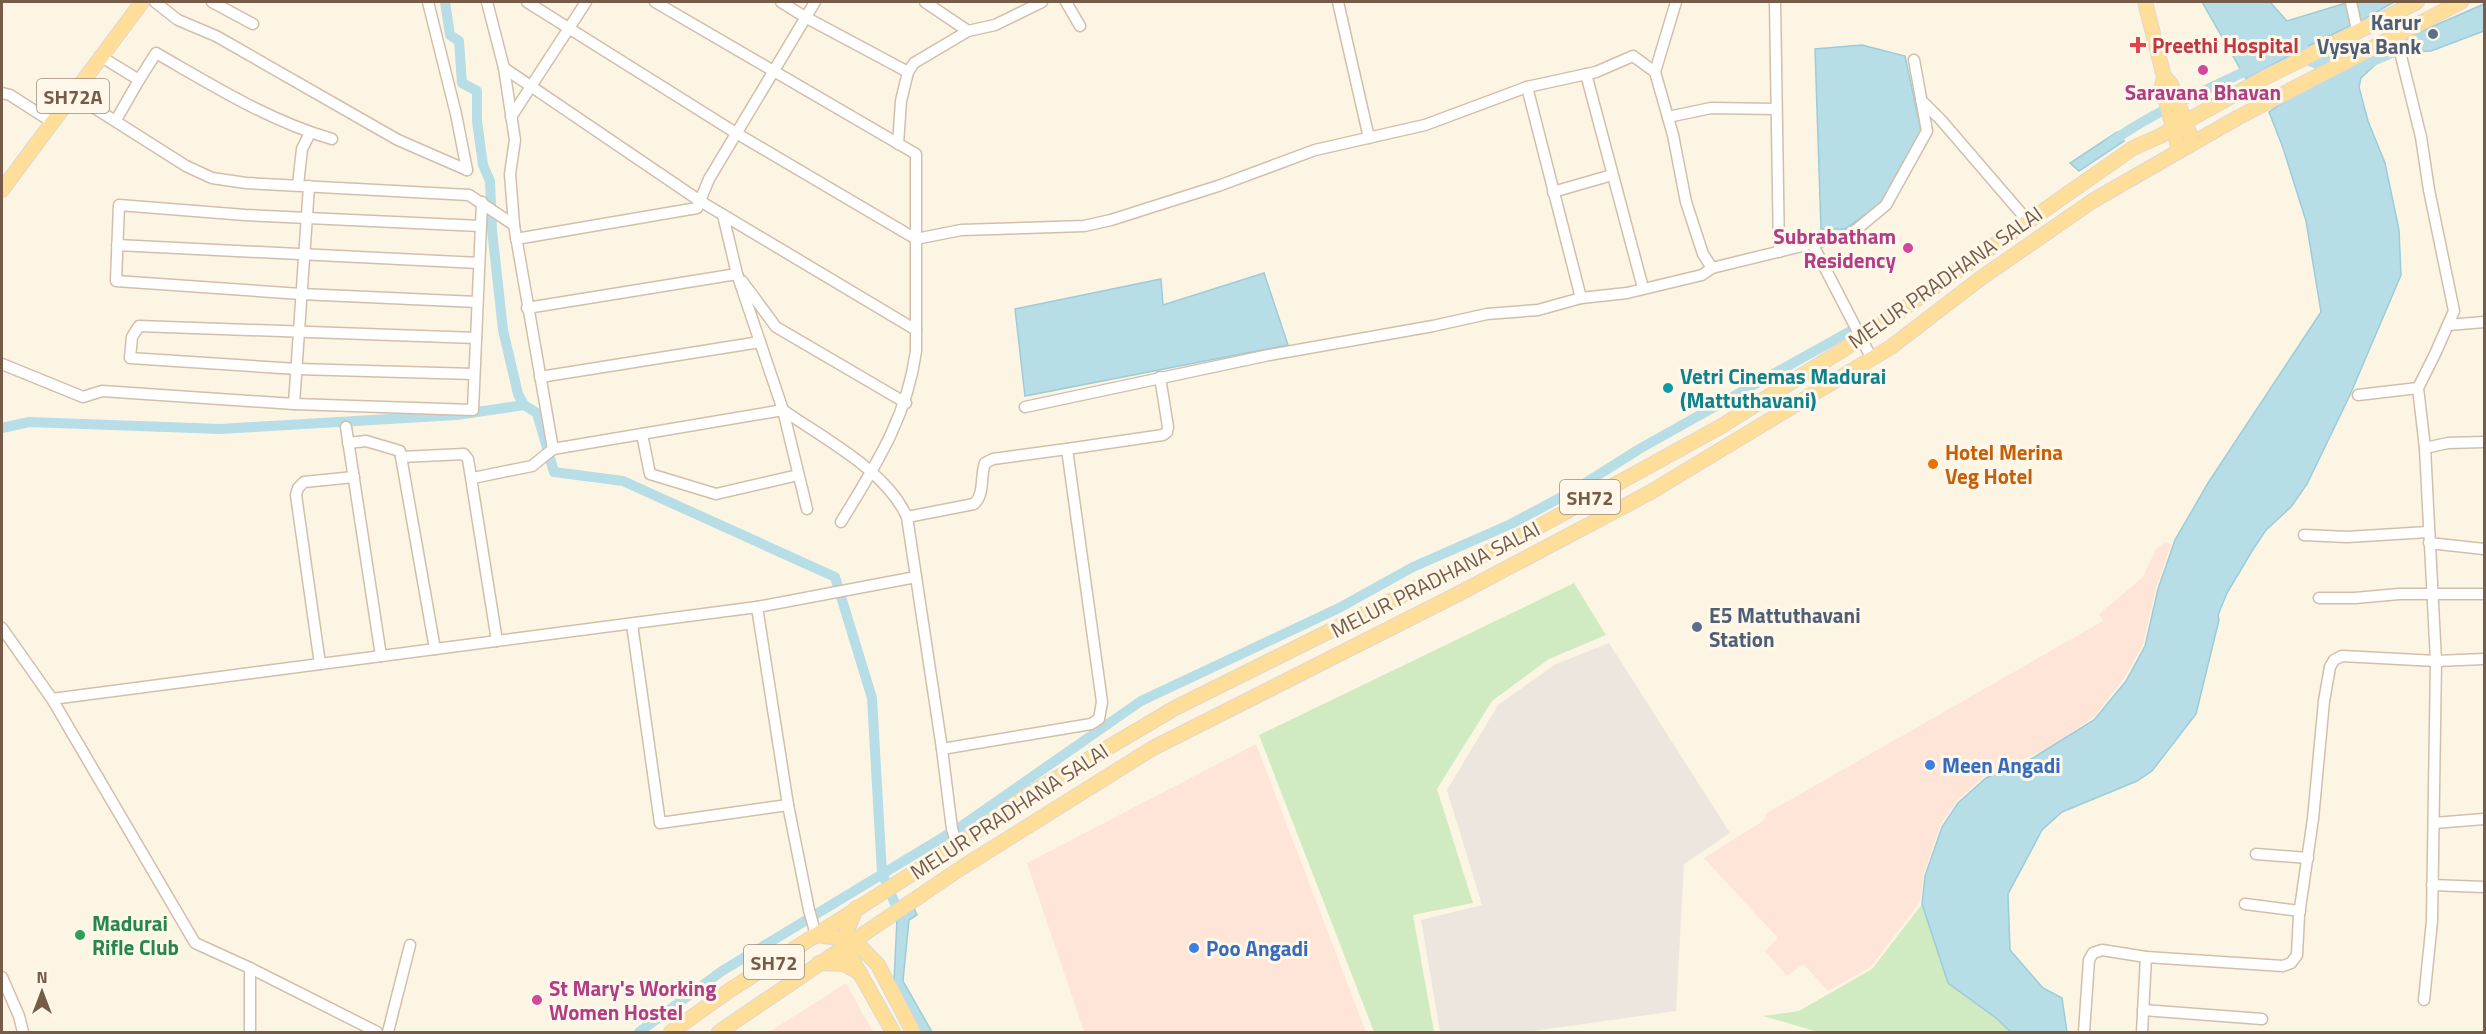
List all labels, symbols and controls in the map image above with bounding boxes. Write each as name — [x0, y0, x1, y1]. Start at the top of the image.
place label: Karur Vysya Bank — [2317, 6, 2421, 62]
marker: Karur Vysya Bank — [2426, 27, 2440, 41]
place label: Preethi Hospital — [2152, 29, 2299, 61]
marker: Preethi Hospital — [2129, 36, 2147, 54]
marker: Saravana Bhavan — [2196, 63, 2210, 77]
place label: Saravana Bhavan — [2125, 76, 2281, 108]
road number: SH72A — [37, 79, 109, 113]
street label: MELUR PRADHANA SALAI — [1841, 198, 2049, 356]
place label: Subrabatham Residency — [1773, 220, 1896, 276]
marker: Subrabatham Residency — [1901, 241, 1915, 255]
place label: Vetri Cinemas Madurai (Mattuthavani) — [1680, 360, 1886, 416]
marker: Vetri Cinemas Madurai (Mattuthavani) — [1661, 381, 1675, 395]
place label: Hotel Merina Veg Hotel — [1945, 436, 2063, 492]
marker: Hotel Merina Veg Hotel — [1926, 457, 1940, 471]
road number: SH72 — [1560, 480, 1620, 514]
street label: MELUR PRADHANA SALAI — [1325, 512, 1545, 646]
place label: E5 Mattuthavani Station — [1709, 599, 1861, 655]
marker: E5 Mattuthavani Station — [1690, 620, 1704, 634]
street label: MELUR PRADHANA SALAI — [903, 735, 1115, 887]
place label: Meen Angadi — [1942, 749, 2061, 781]
marker: Meen Angadi — [1923, 758, 1937, 772]
place label: Madurai Rifle Club — [92, 907, 179, 963]
marker: Madurai Rifle Club — [73, 928, 87, 942]
place label: Poo Angadi — [1206, 932, 1308, 964]
marker: Poo Angadi — [1187, 941, 1201, 955]
road number: SH72 — [744, 945, 804, 979]
north arrow — [12, 962, 72, 1022]
text: N — [36, 965, 48, 989]
place label: St Mary's Working Women Hostel — [549, 972, 716, 1028]
marker: St Mary's Working Women Hostel — [530, 993, 544, 1007]

